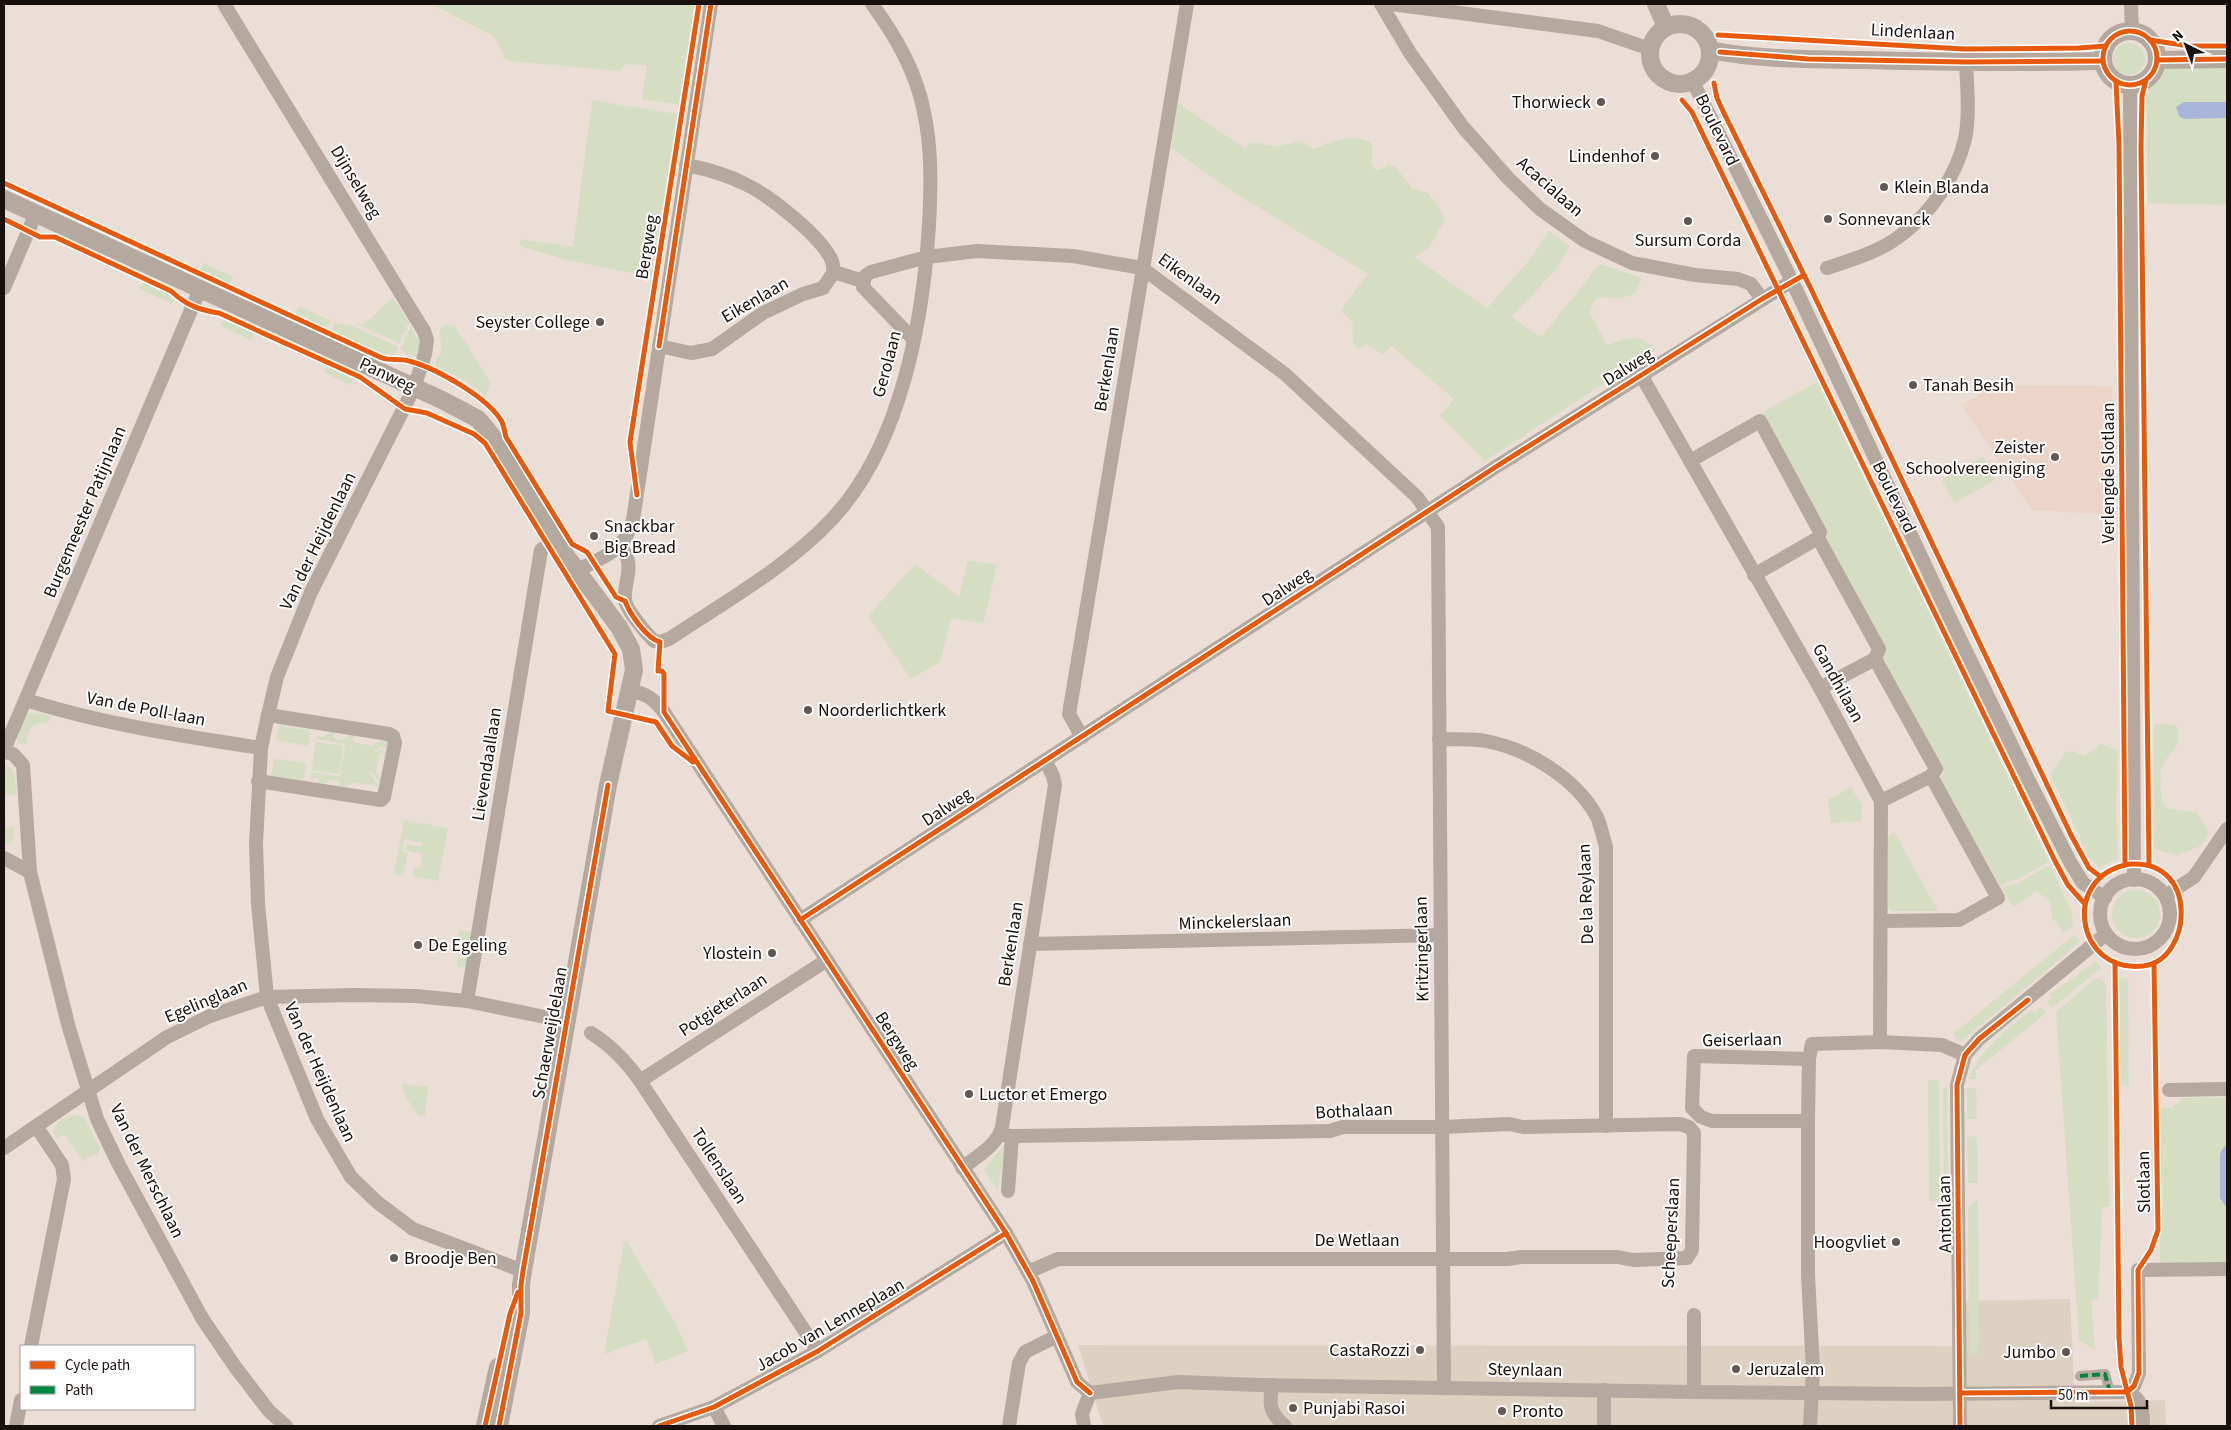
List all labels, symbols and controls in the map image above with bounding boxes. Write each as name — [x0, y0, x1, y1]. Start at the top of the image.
street label: Lindenlaan — [1870, 17, 1956, 47]
north arrow — [2161, 20, 2211, 70]
text: N — [2168, 26, 2188, 47]
place label: Thorwieck — [1512, 90, 1591, 115]
street label: Boulevard — [1689, 90, 1745, 170]
marker: Thorwieck — [1595, 96, 1607, 108]
street label: Dijnselweg — [324, 141, 388, 223]
place label: Lindenhof — [1568, 144, 1646, 169]
marker: Lindenhof — [1649, 150, 1661, 162]
street label: Acacialaan — [1511, 151, 1589, 223]
place label: Klein Blanda — [1894, 175, 1989, 200]
marker: Klein Blanda — [1878, 181, 1890, 193]
place label: Sonnevanck — [1838, 207, 1930, 232]
street label: Bergweg — [630, 213, 664, 281]
marker: Sonnevanck — [1822, 213, 1834, 225]
marker: Sursum Corda — [1682, 215, 1694, 227]
place label: Sursum Corda — [1635, 228, 1741, 253]
street label: Eikenlaan — [1153, 247, 1227, 311]
street label: Eikenlaan — [717, 271, 793, 329]
place label: Seyster College — [475, 310, 590, 335]
marker: Seyster College — [594, 316, 606, 328]
street label: Berkenlaan — [1088, 325, 1126, 413]
street label: Gerolaan — [866, 328, 908, 400]
street label: Dalweg — [1598, 342, 1658, 392]
street label: Panweg — [355, 351, 419, 399]
place label: Tanah Besih — [1923, 373, 2014, 398]
marker: Tanah Besih — [1907, 379, 1919, 391]
street label: Verlengde Slotlaan — [2096, 402, 2121, 544]
street label: Burgemeester Patijnlaan — [37, 422, 133, 602]
place label: Zeister Schoolvereeniging — [1905, 435, 2046, 481]
marker: Zeister Schoolvereeniging — [2049, 451, 2061, 463]
street label: Boulevard — [1866, 457, 1922, 537]
street label: Van der Heijdenlaan — [274, 468, 362, 614]
place label: Snackbar Big Bread — [604, 514, 676, 560]
marker: Snackbar Big Bread — [588, 530, 600, 542]
street label: Dalweg — [1257, 561, 1317, 613]
street label: Gandhilaan — [1806, 639, 1870, 727]
street label: Van de Poll-laan — [84, 685, 208, 733]
place label: Noorderlichtkerk — [818, 698, 946, 723]
marker: Noorderlichtkerk — [802, 704, 814, 716]
street label: Lievendaallaan — [466, 705, 508, 823]
street label: Dalweg — [917, 781, 977, 833]
street label: De la Reylaan — [1572, 843, 1600, 945]
street label: Kritzingerlaan — [1409, 896, 1435, 1002]
street label: Berkenlaan — [992, 900, 1030, 988]
street label: Minckelerslaan — [1178, 908, 1292, 936]
place label: De Egeling — [428, 933, 507, 958]
marker: De Egeling — [412, 939, 424, 951]
place label: Ylostein — [702, 941, 762, 966]
marker: Ylostein — [766, 947, 778, 959]
street label: Schaerweijdelaan — [526, 965, 574, 1101]
street label: Potgieterlaan — [674, 967, 772, 1043]
street label: Egelinglaan — [161, 972, 251, 1030]
street label: Van der Heijdenlaan — [278, 998, 362, 1146]
street label: Bergweg — [869, 1007, 925, 1075]
street label: Geiserlaan — [1702, 1027, 1782, 1053]
place label: Luctor et Emergo — [979, 1082, 1107, 1107]
marker: Luctor et Emergo — [963, 1088, 975, 1100]
street label: Bothalaan — [1315, 1096, 1393, 1126]
street label: Van der Merschlaan — [104, 1100, 190, 1242]
street label: Tollenslaan — [685, 1123, 753, 1209]
street label: Slotlaan — [2131, 1151, 2157, 1213]
street label: Antonlaan — [1932, 1175, 1958, 1253]
street label: Scheeperslaan — [1656, 1177, 1686, 1289]
street label: De Wetlaan — [1314, 1228, 1400, 1253]
place label: Hoogvliet — [1813, 1230, 1886, 1255]
marker: Hoogvliet — [1890, 1236, 1902, 1248]
place label: Broodje Ben — [404, 1246, 496, 1271]
marker: Broodje Ben — [388, 1252, 400, 1264]
street label: Jacob van Lenneplaan — [751, 1272, 909, 1378]
place label: CastaRozzi — [1329, 1338, 1410, 1363]
place label: Jumbo — [2003, 1340, 2056, 1365]
marker: CastaRozzi — [1414, 1344, 1426, 1356]
legend — [20, 1345, 195, 1410]
marker: Jumbo — [2060, 1346, 2072, 1358]
text: Cycle path — [65, 1355, 130, 1376]
street label: Steynlaan — [1487, 1357, 1563, 1383]
place label: Jeruzalem — [1746, 1357, 1824, 1382]
marker: Jeruzalem — [1730, 1363, 1742, 1375]
scale bar — [2051, 1378, 2147, 1410]
text: Path — [65, 1380, 93, 1401]
text: 50 m — [2058, 1385, 2088, 1406]
place label: Punjabi Rasoi — [1303, 1396, 1405, 1421]
place label: Pronto — [1512, 1399, 1563, 1424]
marker: Punjabi Rasoi — [1287, 1402, 1299, 1414]
marker: Pronto — [1496, 1405, 1508, 1417]

